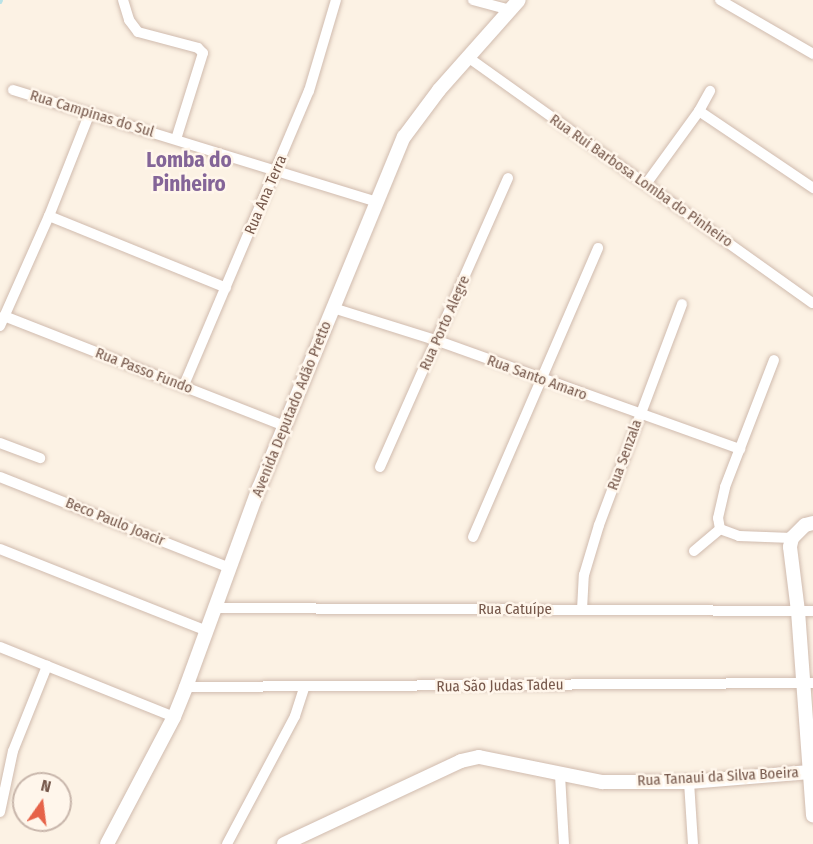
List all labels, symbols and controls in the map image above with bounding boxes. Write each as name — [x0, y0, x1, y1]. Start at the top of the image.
street label: Rua Campinas do Sul — [28, 87, 156, 141]
street label: Rua Rui Barbosa Lomba do Pinheiro — [546, 111, 736, 251]
district label: Lomba do Pinheiro — [146, 147, 232, 197]
street label: Rua Ana Terra — [241, 153, 291, 237]
street label: Rua Porto Alegre — [416, 273, 474, 373]
street label: Avenida Deputado Adão Pretto — [248, 318, 336, 500]
street label: Rua Passo Fundo — [93, 344, 195, 398]
street label: Rua Santo Amaro — [485, 352, 589, 404]
street label: Rua Senzala — [604, 417, 646, 493]
street label: Beco Paulo Joacir — [63, 494, 167, 550]
street label: Rua Catuípe — [478, 601, 552, 619]
street label: Rua São Judas Tadeu — [436, 676, 564, 696]
street label: Rua Tanaui da Silva Boeira — [637, 764, 799, 790]
north arrow — [12, 772, 72, 832]
text: N — [39, 776, 53, 796]

